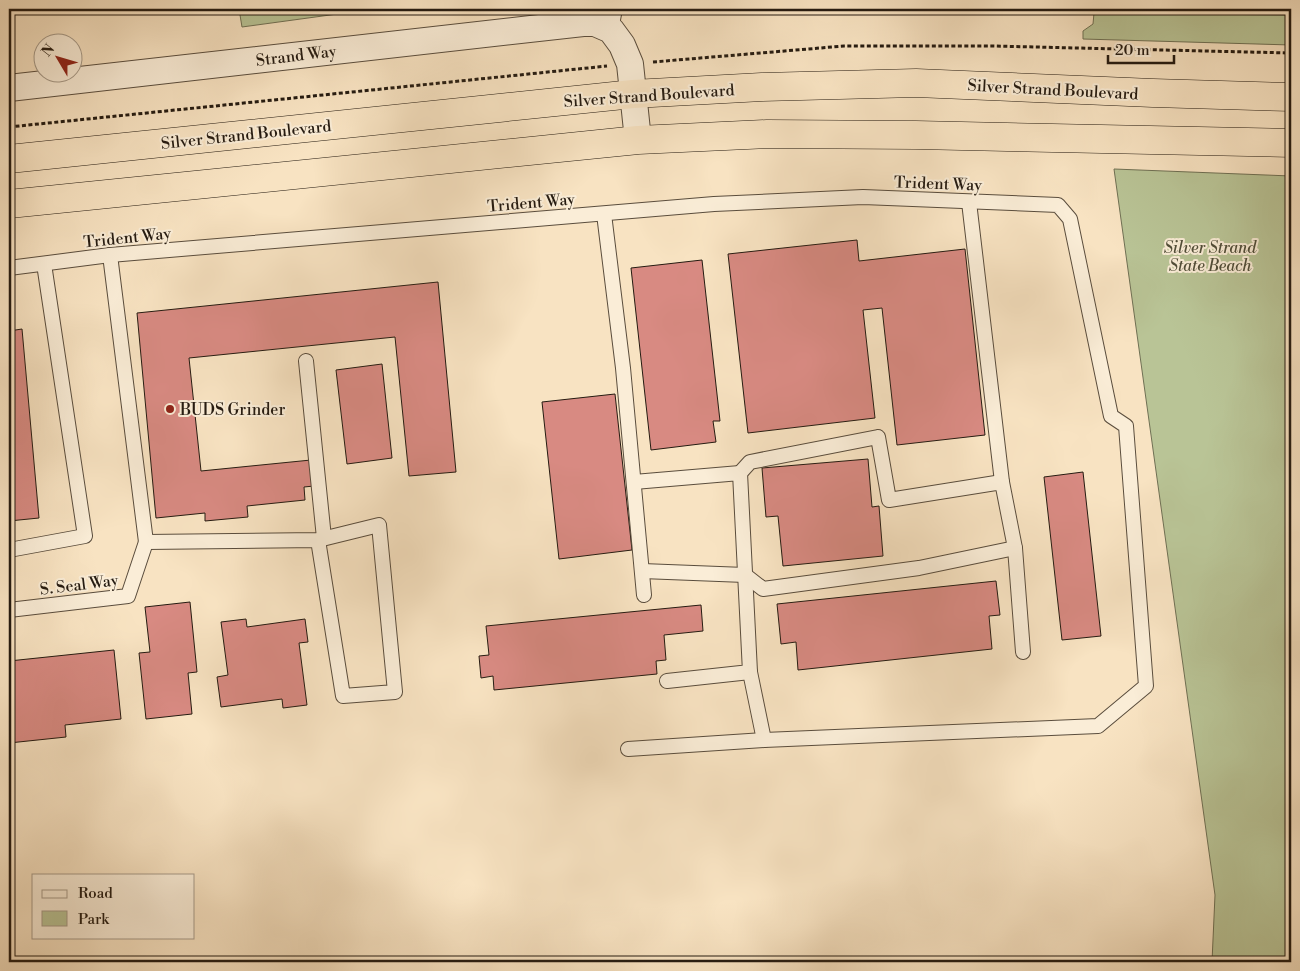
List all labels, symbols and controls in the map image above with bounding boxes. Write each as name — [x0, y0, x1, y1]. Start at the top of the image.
north arrow — [32, 32, 82, 82]
scale bar — [1108, 32, 1174, 64]
text: N — [38, 41, 59, 61]
street label: Strand Way — [255, 41, 338, 71]
text: 20 m — [1115, 41, 1150, 60]
street label: Silver Strand Boulevard — [967, 76, 1139, 104]
street label: Silver Strand Boulevard — [563, 80, 735, 112]
street label: Silver Strand Boulevard — [160, 116, 332, 154]
street label: Trident Way — [894, 172, 983, 196]
street label: Trident Way — [486, 189, 576, 217]
street label: Trident Way — [82, 223, 172, 253]
park label: Silver Strand State Beach — [1164, 238, 1257, 276]
place label: BUDS Grinder — [179, 400, 285, 420]
marker: BUDS Grinder — [164, 403, 176, 415]
street label: S. Seal Way — [39, 570, 120, 600]
legend — [32, 874, 195, 938]
text: Road — [78, 884, 113, 903]
text: Park — [78, 910, 110, 929]

